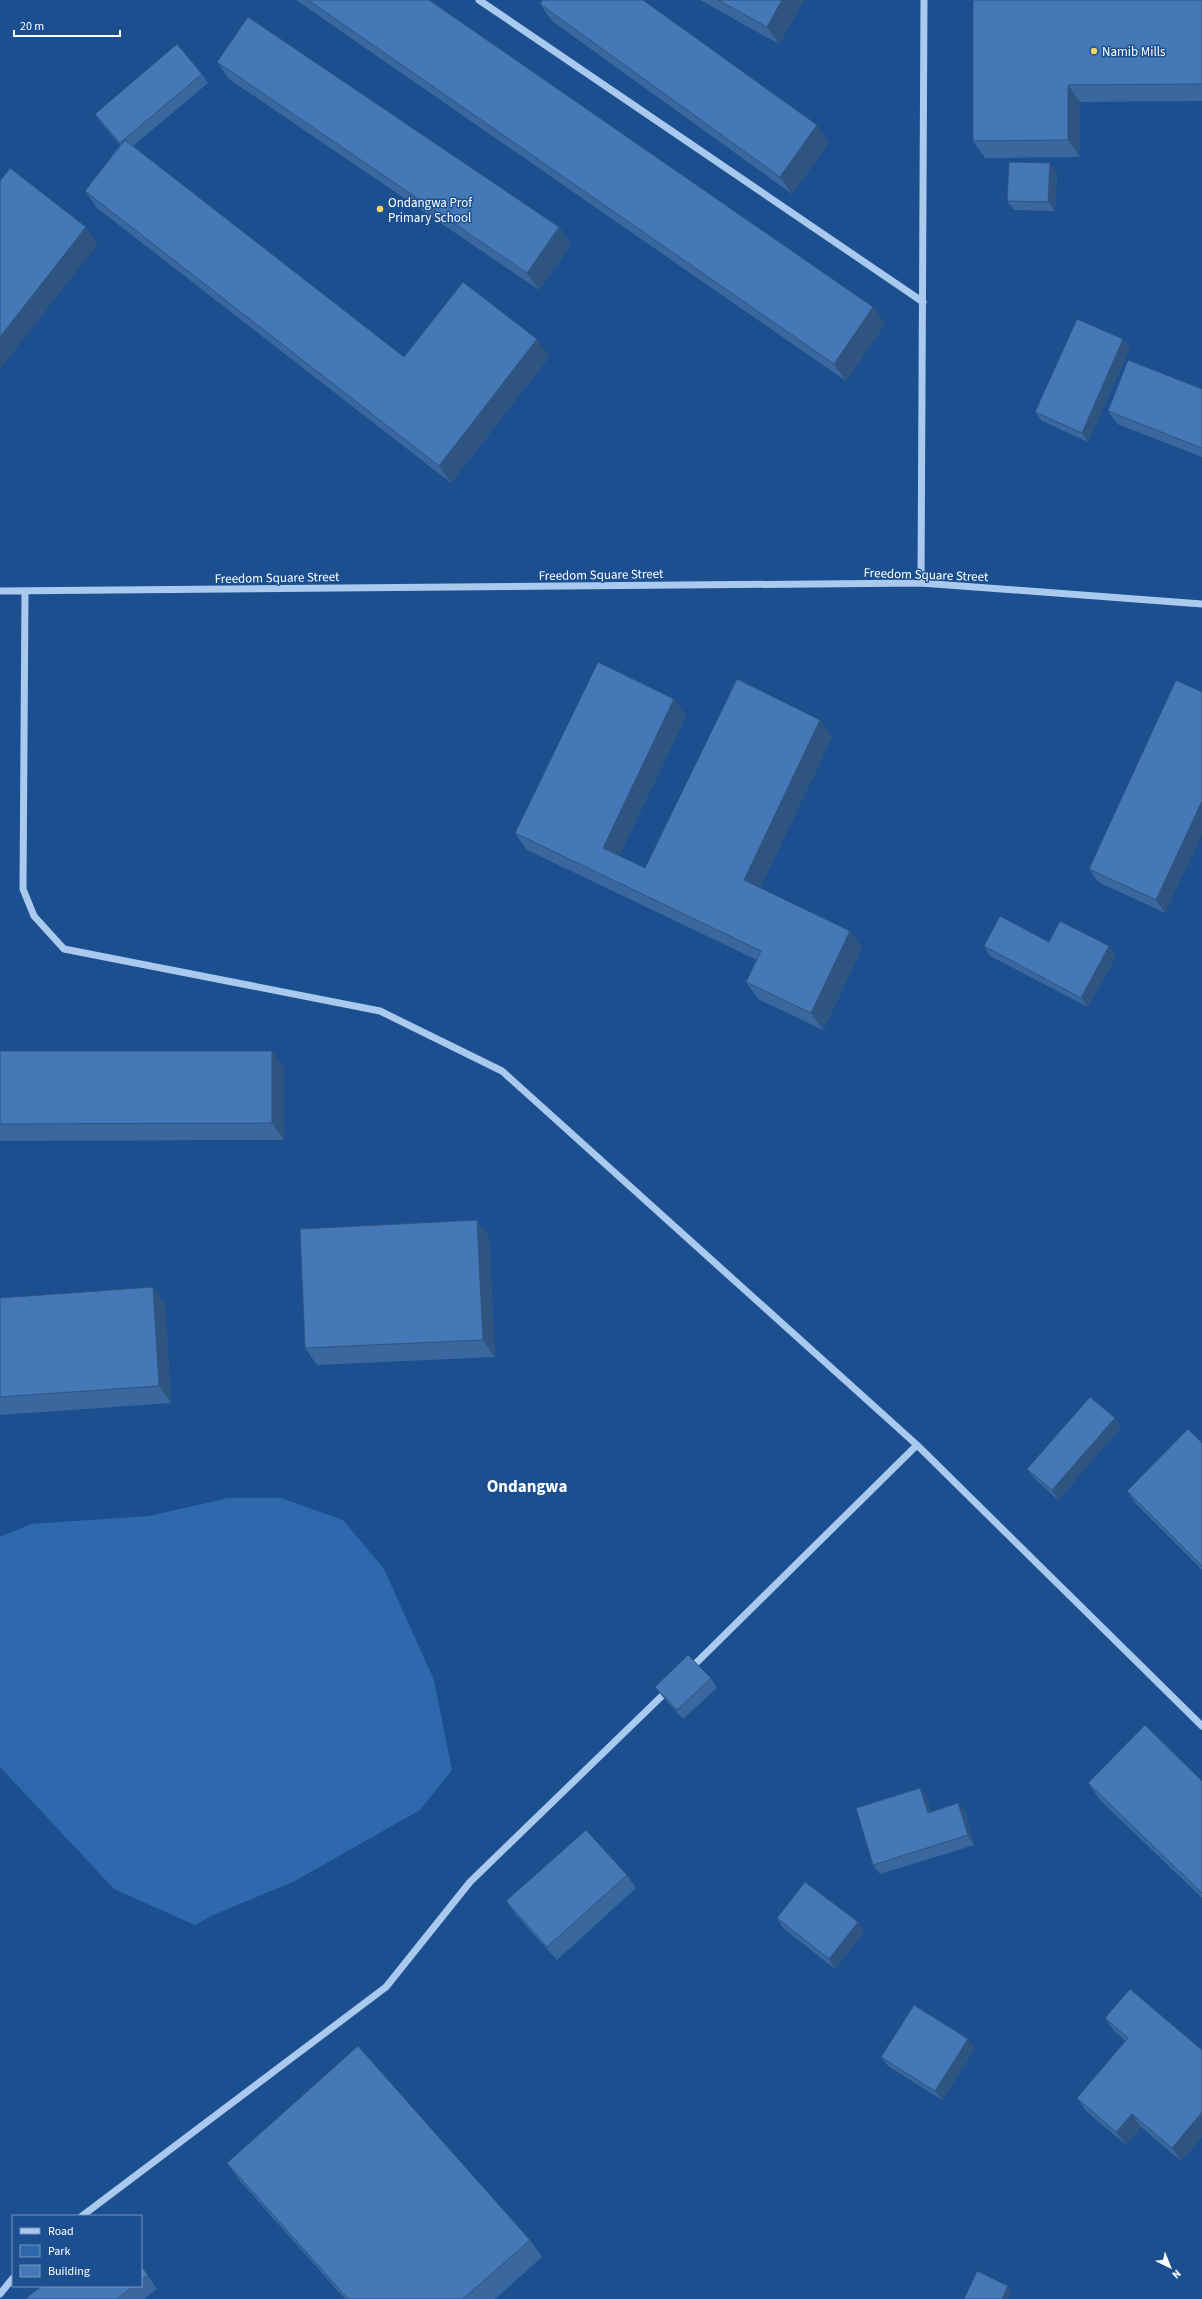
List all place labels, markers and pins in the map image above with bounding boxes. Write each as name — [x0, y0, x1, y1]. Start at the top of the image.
place label: Namib Mills — [1102, 43, 1166, 61]
marker: Namib Mills — [1089, 46, 1099, 56]
place label: Ondangwa Prof Primary School — [388, 194, 473, 227]
marker: Ondangwa Prof Primary School — [375, 204, 385, 214]

